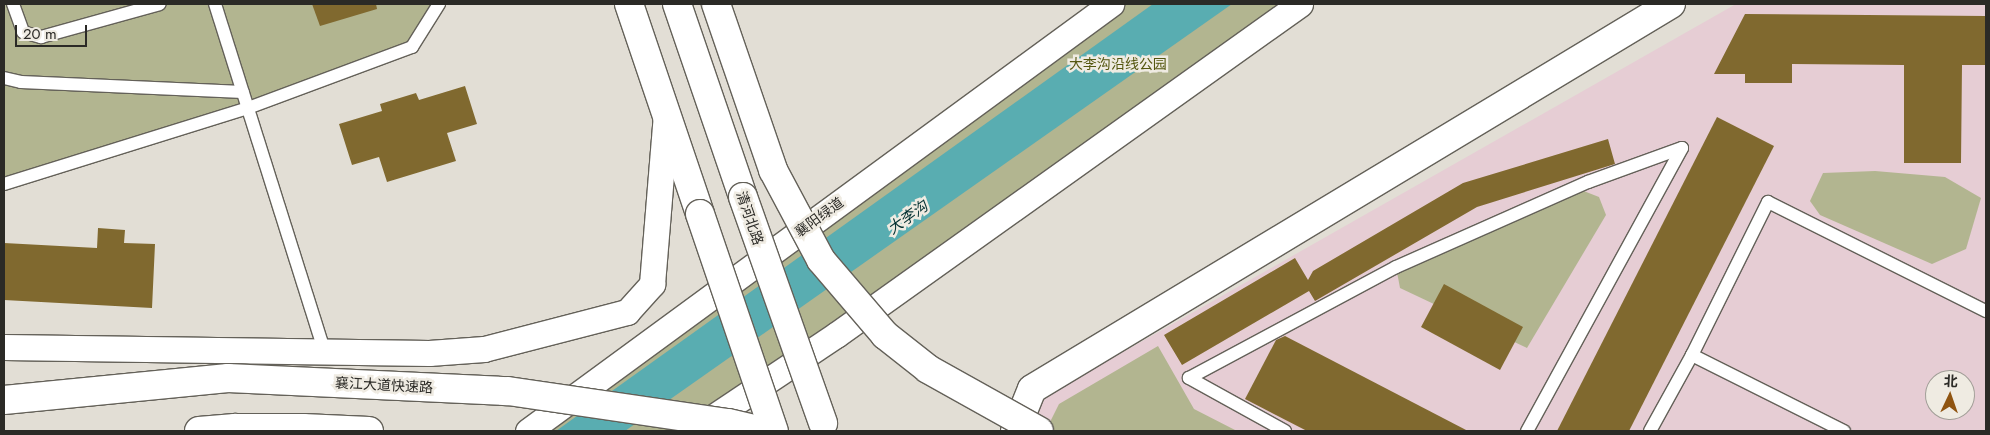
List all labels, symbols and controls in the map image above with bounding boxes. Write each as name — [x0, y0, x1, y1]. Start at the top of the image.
scale bar — [18, 15, 90, 47]
text: 20 m — [23, 23, 57, 45]
park label: 大李沟沿线公园 — [1069, 56, 1167, 72]
street label: 清河北路 — [733, 189, 767, 247]
street label: 襄阳绿道 — [791, 194, 847, 240]
water label: 大李沟 — [885, 197, 931, 239]
north arrow — [1925, 370, 1975, 420]
text: 北 — [1943, 371, 1958, 391]
street label: 襄江大道快速路 — [335, 374, 433, 396]

